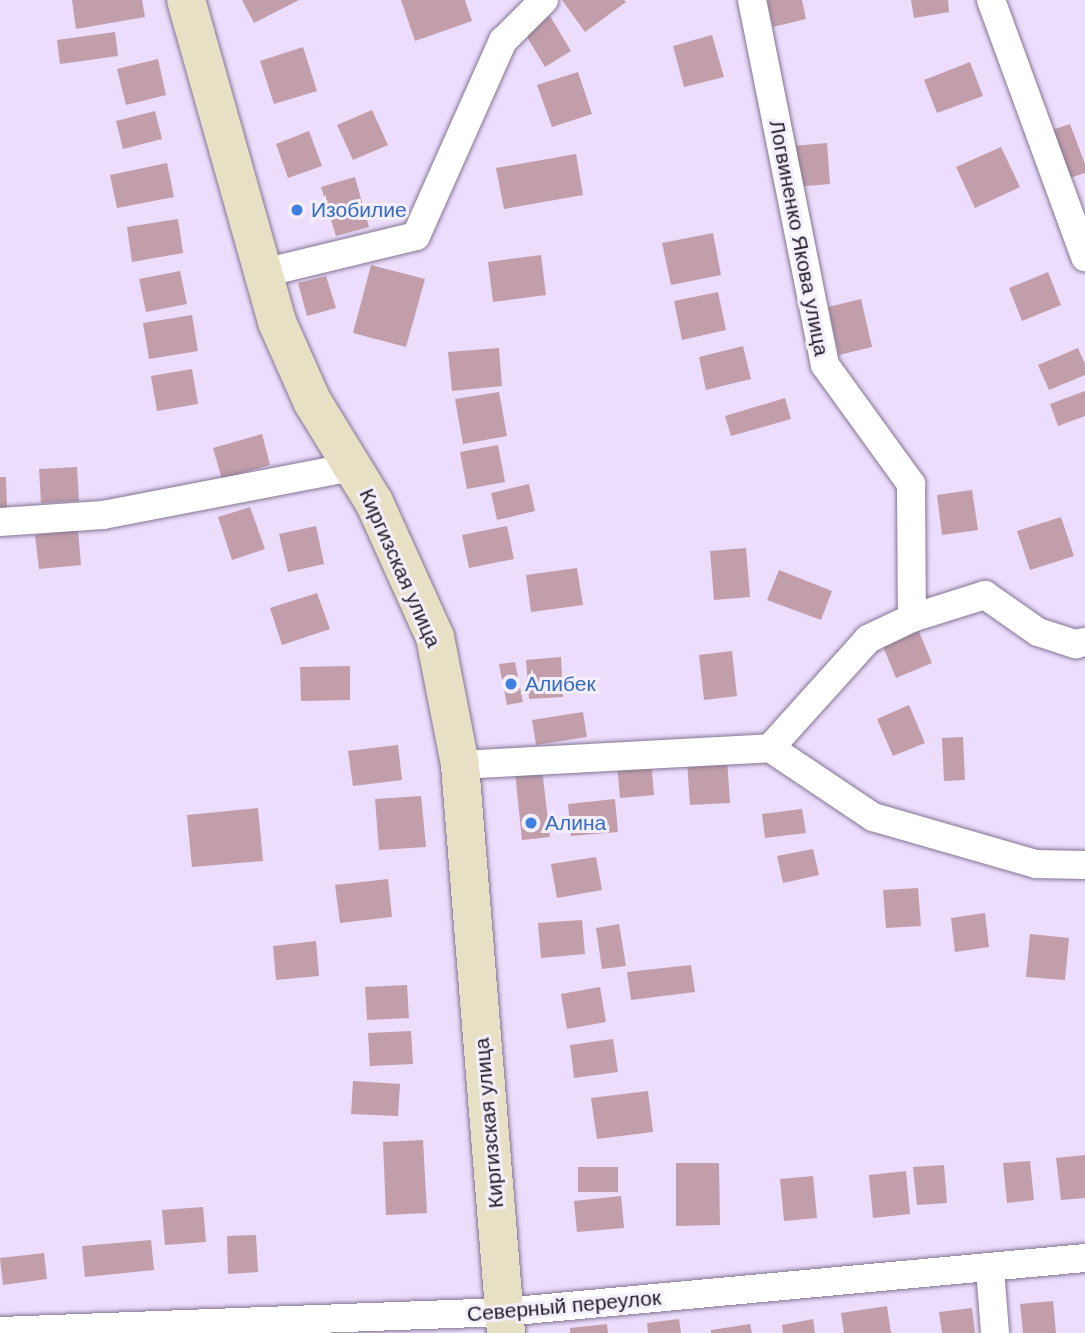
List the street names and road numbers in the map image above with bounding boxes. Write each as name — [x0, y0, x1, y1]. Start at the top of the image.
street label: Логвиненко Якова улица — [764, 118, 834, 358]
street label: Киргизская улица — [354, 485, 446, 651]
street label: Киргизская улица — [469, 1037, 509, 1209]
street label: Северный переулок — [466, 1285, 662, 1327]

